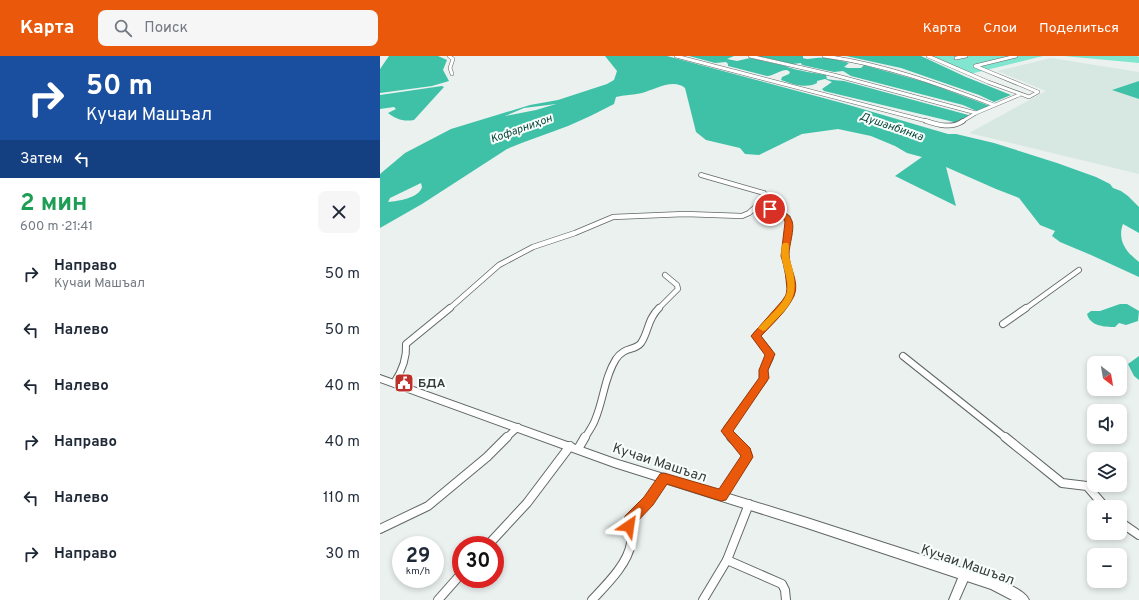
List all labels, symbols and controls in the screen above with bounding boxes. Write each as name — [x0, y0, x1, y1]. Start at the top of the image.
search box — [98, 10, 378, 46]
text: Карта — [20, 16, 74, 40]
icon: search — [112, 17, 134, 39]
text: Поиск — [144, 19, 188, 38]
text: Карта — [923, 20, 961, 37]
text: Слои — [983, 20, 1017, 37]
text: Поделиться — [1039, 20, 1119, 37]
text: 50 m — [86, 69, 153, 105]
icon: right — [20, 72, 72, 124]
text: Кучаи Машъал — [86, 104, 212, 127]
water label: Душанбинка — [858, 110, 925, 144]
water label: Кофарниҳон — [489, 111, 555, 147]
icon: left — [71, 148, 93, 170]
text: Затем — [20, 150, 63, 169]
text: 2 мин — [20, 189, 87, 219]
button: close — [318, 191, 360, 233]
pin — [753, 192, 787, 226]
icon: arrive — [759, 198, 781, 220]
text: 600 m · 21:41 — [20, 219, 93, 235]
text: Направо — [54, 257, 117, 276]
icon: right — [20, 263, 42, 285]
text: 50 m — [325, 265, 360, 284]
text: Кучаи Машъал — [54, 276, 145, 292]
icon: left — [20, 319, 42, 341]
text: Налево — [54, 321, 109, 340]
text: 50 m — [325, 321, 360, 340]
north arrow — [1087, 356, 1127, 396]
map controls — [1087, 356, 1127, 588]
public building icon: БДА — [393, 372, 415, 394]
icon: left — [20, 375, 42, 397]
place label: БДА — [418, 376, 446, 392]
text: Налево — [54, 377, 109, 396]
text: 40 m — [325, 377, 360, 396]
button: sound — [1087, 404, 1127, 444]
icon: right — [20, 431, 42, 453]
text: Направо — [54, 433, 117, 452]
text: 40 m — [325, 433, 360, 452]
street label: Кучаи Машъал — [610, 440, 709, 487]
button: layers — [1087, 452, 1127, 492]
icon: left — [20, 487, 42, 509]
text: Налево — [54, 489, 109, 508]
text: 110 m — [323, 489, 360, 508]
button: + — [1087, 500, 1127, 540]
position arrow — [608, 505, 650, 547]
speed limit sign: 30 — [452, 536, 504, 588]
street label: Кучаи Машъал — [918, 541, 1017, 589]
icon: right — [20, 543, 42, 565]
text: 29 — [406, 544, 430, 570]
text: Направо — [54, 545, 117, 564]
text: 30 m — [325, 545, 360, 564]
button: − — [1087, 548, 1127, 588]
text: km/h — [406, 565, 430, 578]

